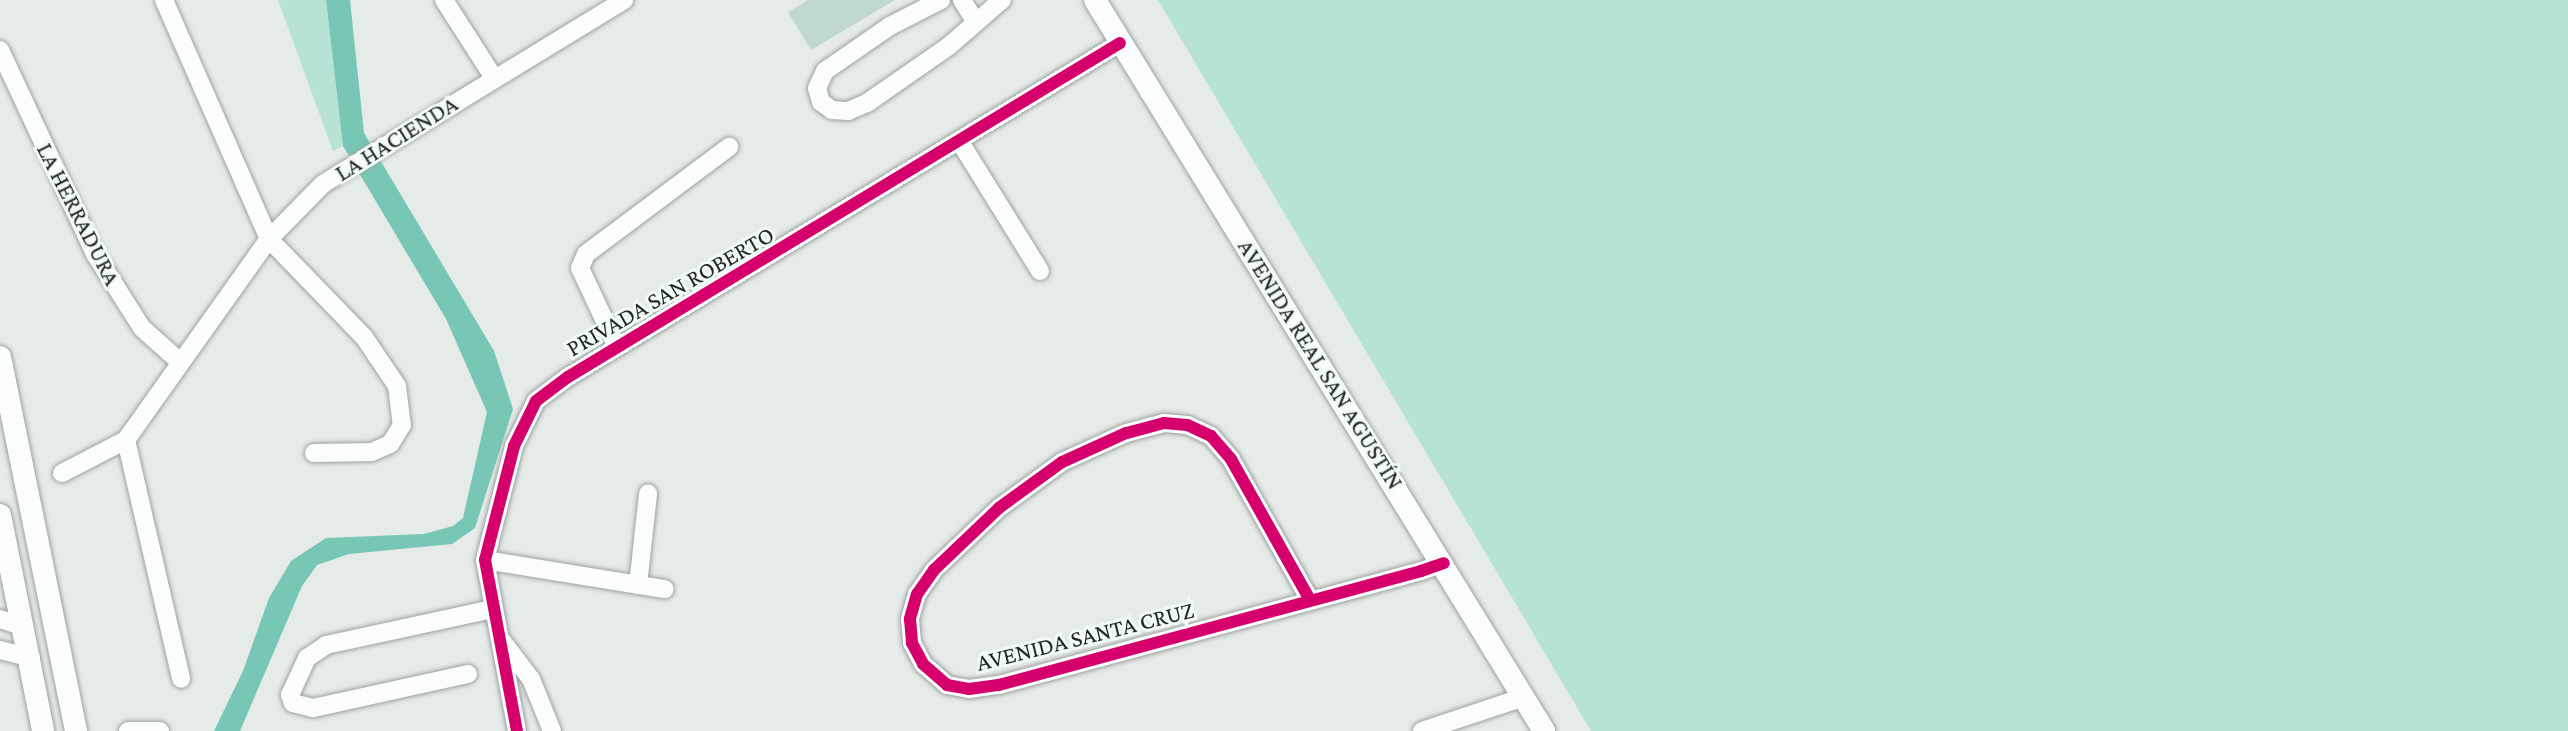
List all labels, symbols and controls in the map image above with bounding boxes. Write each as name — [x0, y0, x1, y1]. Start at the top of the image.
street label: LA HACIENDA — [329, 89, 463, 187]
street label: LA HERRADURA — [31, 138, 127, 290]
street label: PRIVADA SAN ROBERTO — [561, 220, 779, 362]
street label: AVENIDA REAL SAN AGUSTÍN — [1232, 233, 1410, 495]
street label: AVENIDA SANTA CRUZ — [973, 595, 1197, 677]

